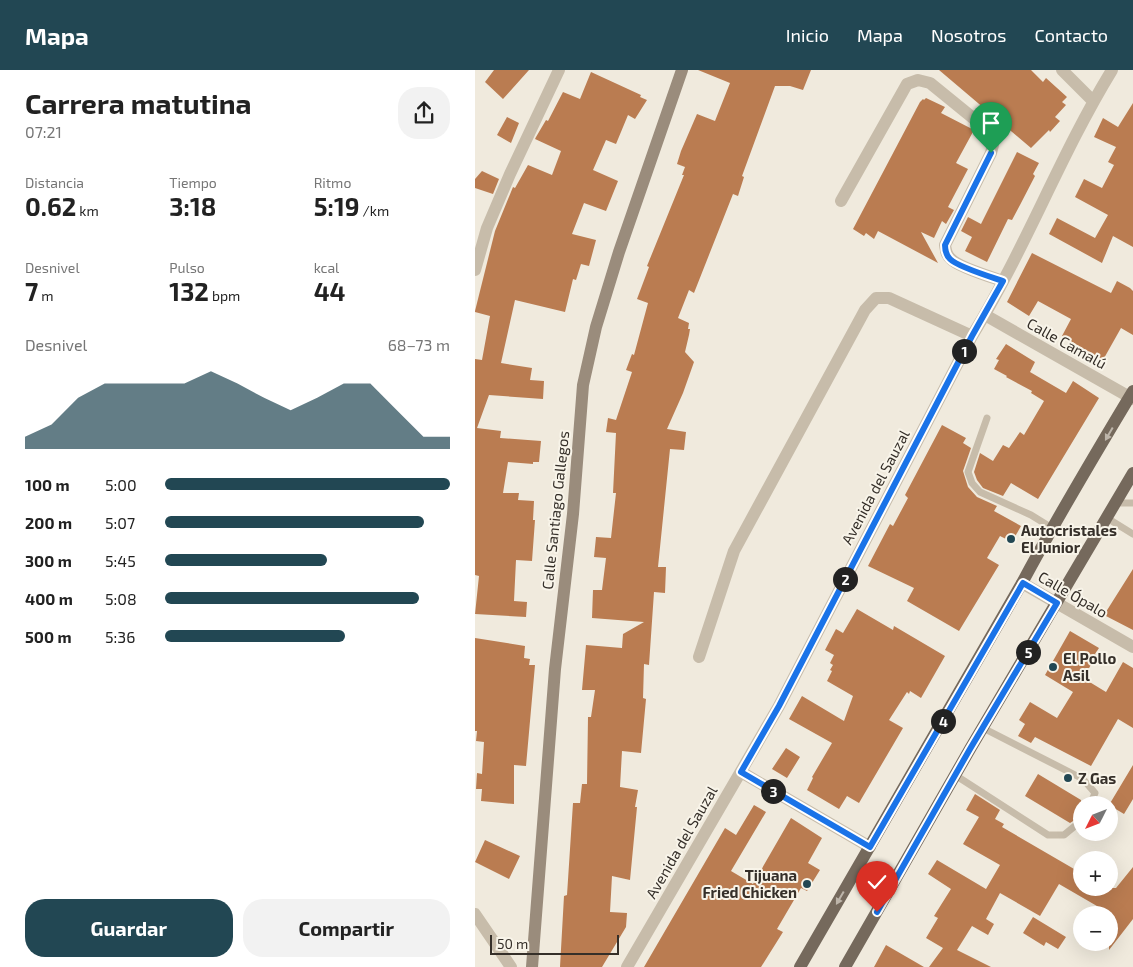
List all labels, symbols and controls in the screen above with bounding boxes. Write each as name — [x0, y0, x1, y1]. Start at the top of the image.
text: Mapa — [25, 21, 89, 50]
text: Inicio — [786, 24, 829, 46]
text: Mapa — [857, 24, 903, 46]
text: Nosotros — [931, 24, 1006, 46]
text: Contacto — [1034, 24, 1108, 46]
text: Carrera matutina — [25, 86, 251, 120]
button: share — [398, 87, 450, 139]
pin — [970, 102, 1012, 153]
icon: arrive — [977, 109, 1005, 137]
text: 07:21 — [25, 122, 62, 141]
text: Distancia — [25, 174, 84, 191]
text: Tiempo — [169, 174, 217, 191]
text: Ritmo — [314, 174, 351, 191]
text: 0.62 — [25, 191, 76, 221]
text: 3:18 — [169, 191, 216, 221]
text: 5:19 — [314, 191, 359, 221]
text: km — [76, 202, 99, 219]
text: /km — [359, 202, 389, 219]
text: Desnivel — [25, 259, 80, 276]
text: Pulso — [169, 259, 205, 276]
text: kcal — [314, 259, 339, 276]
text: 7 — [25, 276, 38, 306]
text: 132 — [169, 276, 209, 306]
text: 44 — [314, 276, 346, 306]
text: m — [38, 287, 54, 304]
text: bpm — [209, 287, 240, 304]
street label: Calle Camalú — [1024, 314, 1110, 372]
text: Desnivel — [25, 335, 87, 354]
text: 68–73 m — [388, 335, 450, 354]
pin: 1 — [951, 338, 977, 364]
text: 1 — [961, 343, 968, 360]
street label: Avenida del Sauzal — [837, 426, 913, 547]
one-way arrow — [1104, 427, 1113, 440]
street label: Calle Santiago Gallegos — [538, 430, 572, 590]
text: 100 m — [25, 475, 70, 494]
text: 5:00 — [105, 475, 137, 494]
text: 200 m — [25, 513, 72, 532]
text: 5:07 — [105, 513, 135, 532]
place label: Autocristales El Junior — [1021, 521, 1117, 556]
marker: Autocristales El Junior — [1005, 533, 1017, 545]
text: 300 m — [25, 551, 72, 570]
text: 5:45 — [105, 551, 136, 570]
pin: 2 — [833, 566, 857, 592]
street label: Calle Ópalo — [1035, 567, 1111, 621]
text: 2 — [841, 571, 850, 588]
text: 400 m — [25, 589, 73, 608]
text: 5:08 — [105, 589, 137, 608]
text: 500 m — [25, 627, 72, 646]
text: 5:36 — [105, 627, 135, 646]
pin: 5 — [1015, 640, 1041, 664]
text: 5 — [1025, 644, 1032, 661]
place label: El Pollo Asil — [1063, 649, 1116, 684]
marker: El Pollo Asil — [1047, 661, 1059, 673]
pin: 4 — [931, 708, 955, 734]
text: 4 — [939, 713, 948, 730]
place label: Z Gas — [1078, 769, 1116, 787]
marker: Z Gas — [1062, 772, 1074, 784]
pin: 3 — [761, 778, 785, 804]
street label: Avenida del Sauzal — [641, 782, 721, 902]
text: 3 — [770, 783, 777, 800]
north arrow — [1073, 796, 1117, 841]
map controls — [1073, 796, 1118, 951]
button: + — [1073, 851, 1118, 896]
pin — [856, 861, 898, 912]
place label: Tijuana Fried Chicken — [702, 866, 797, 901]
icon: check — [863, 868, 891, 896]
marker: Tijuana Fried Chicken — [801, 878, 813, 890]
one-way arrow — [836, 891, 845, 904]
button: Guardar — [25, 899, 233, 957]
button: Compartir — [243, 899, 450, 957]
button: − — [1073, 906, 1118, 951]
scale bar — [490, 932, 619, 955]
text: 50 m — [497, 935, 528, 952]

